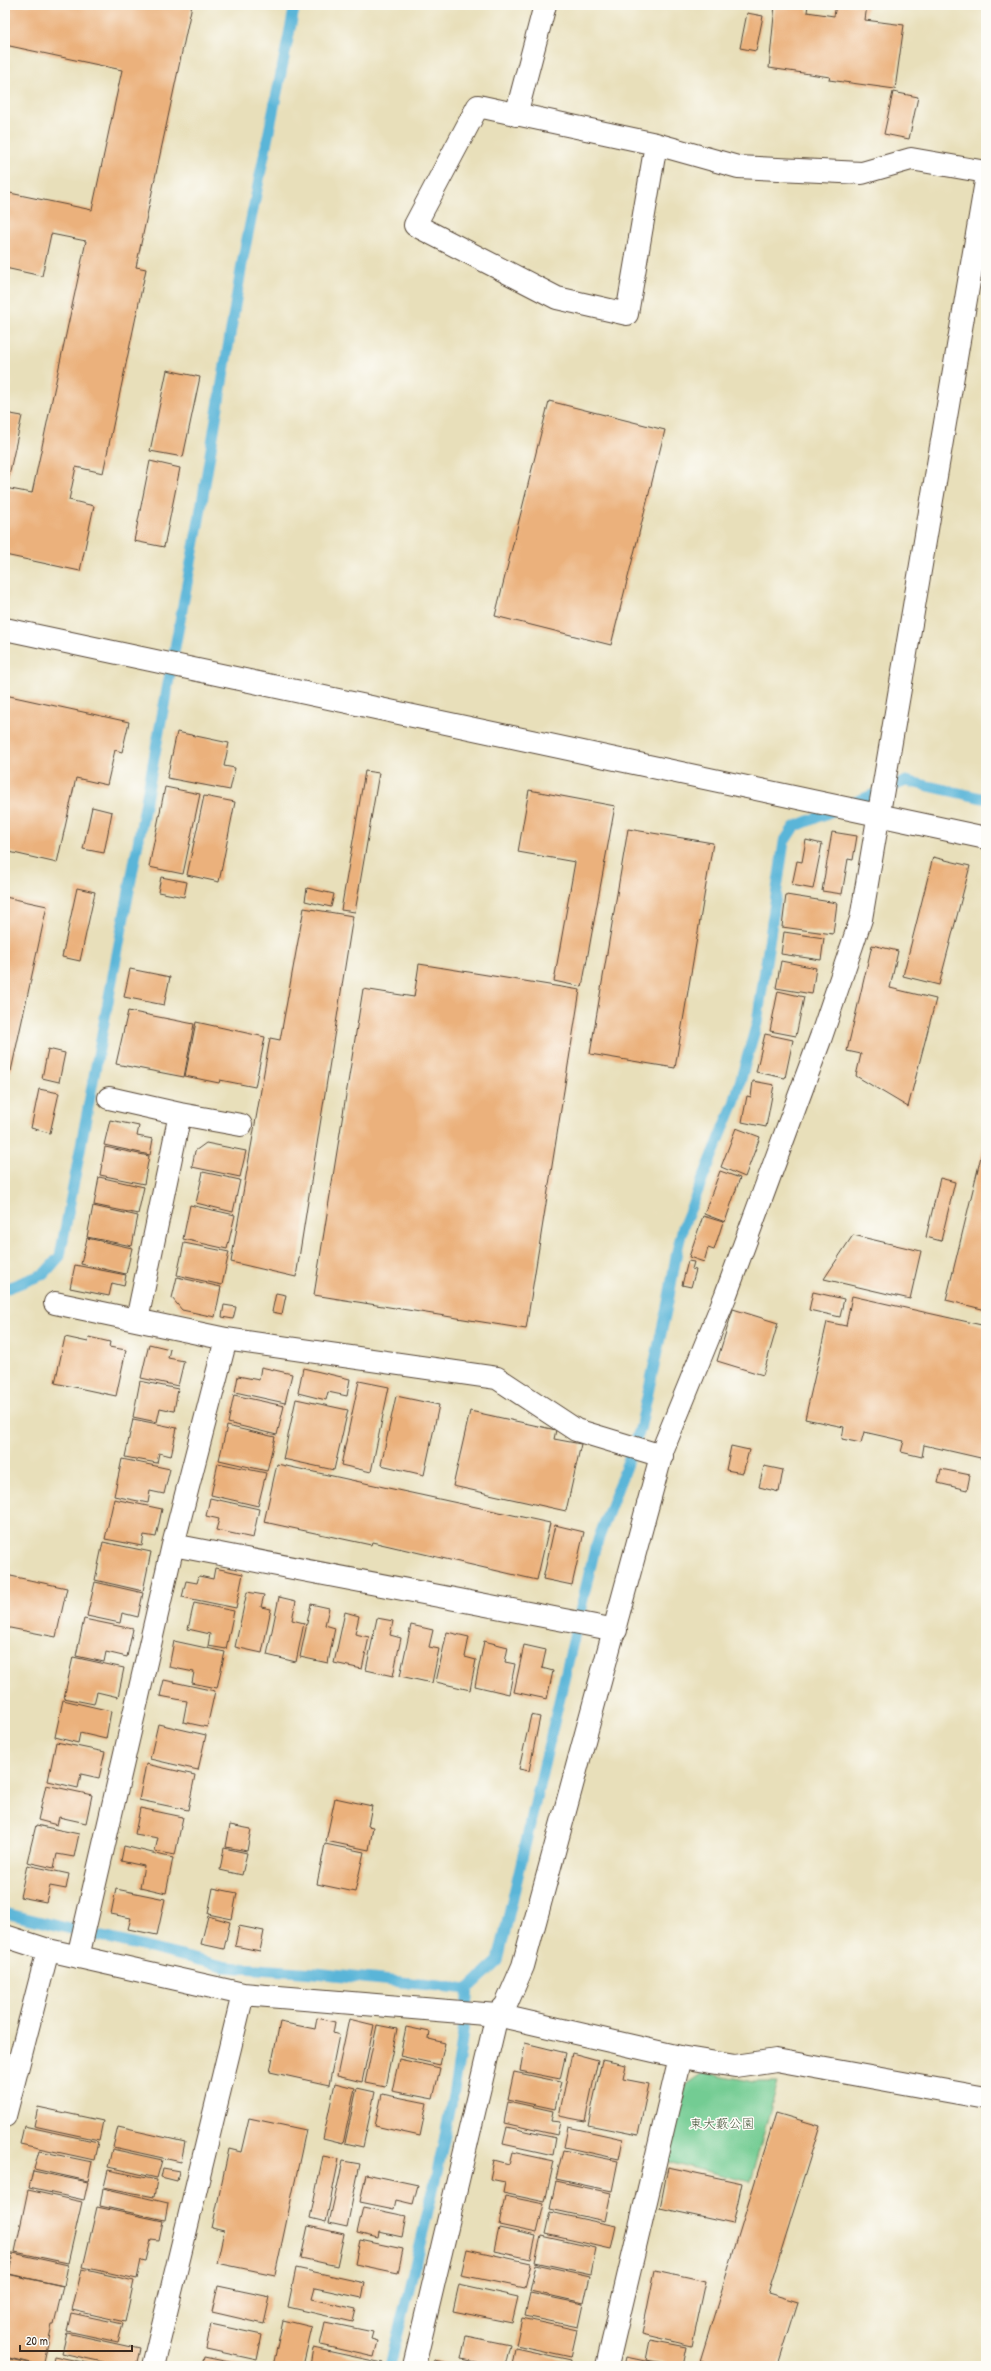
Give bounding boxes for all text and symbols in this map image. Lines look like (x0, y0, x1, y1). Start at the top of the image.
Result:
park label: 東大藪公園 (689, 2114, 755, 2132)
scale bar (20, 2327, 132, 2353)
text: 20 m (26, 2332, 48, 2349)

